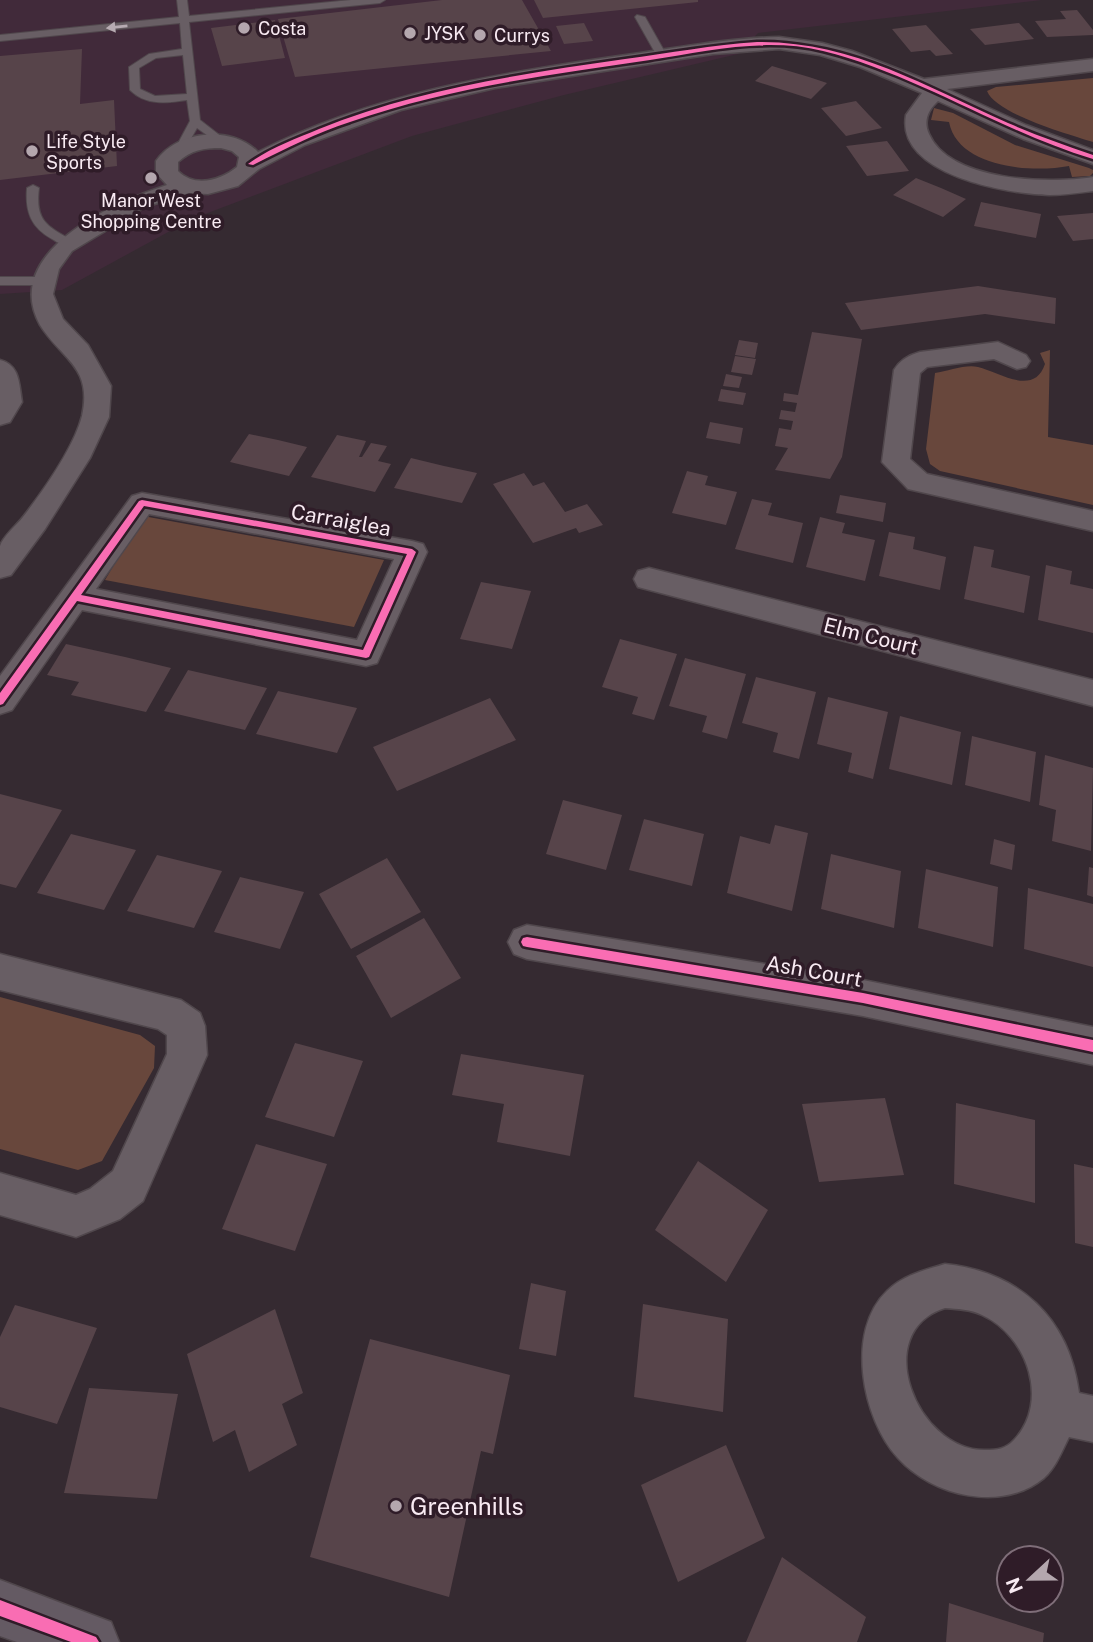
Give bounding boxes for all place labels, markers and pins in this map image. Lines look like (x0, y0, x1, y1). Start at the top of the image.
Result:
place label: Costa (258, 18, 306, 39)
marker: Costa (236, 20, 252, 36)
place label: JYSK (424, 23, 465, 44)
marker: JYSK (402, 25, 418, 41)
place label: Currys (494, 25, 550, 46)
marker: Currys (472, 27, 488, 43)
place label: Life Style Sports (46, 131, 126, 173)
marker: Life Style Sports (24, 143, 40, 159)
marker: Manor West Shopping Centre (143, 170, 159, 186)
place label: Manor West Shopping Centre (80, 190, 222, 232)
place label: Greenhills (410, 1492, 524, 1520)
marker: Greenhills (388, 1498, 404, 1514)

